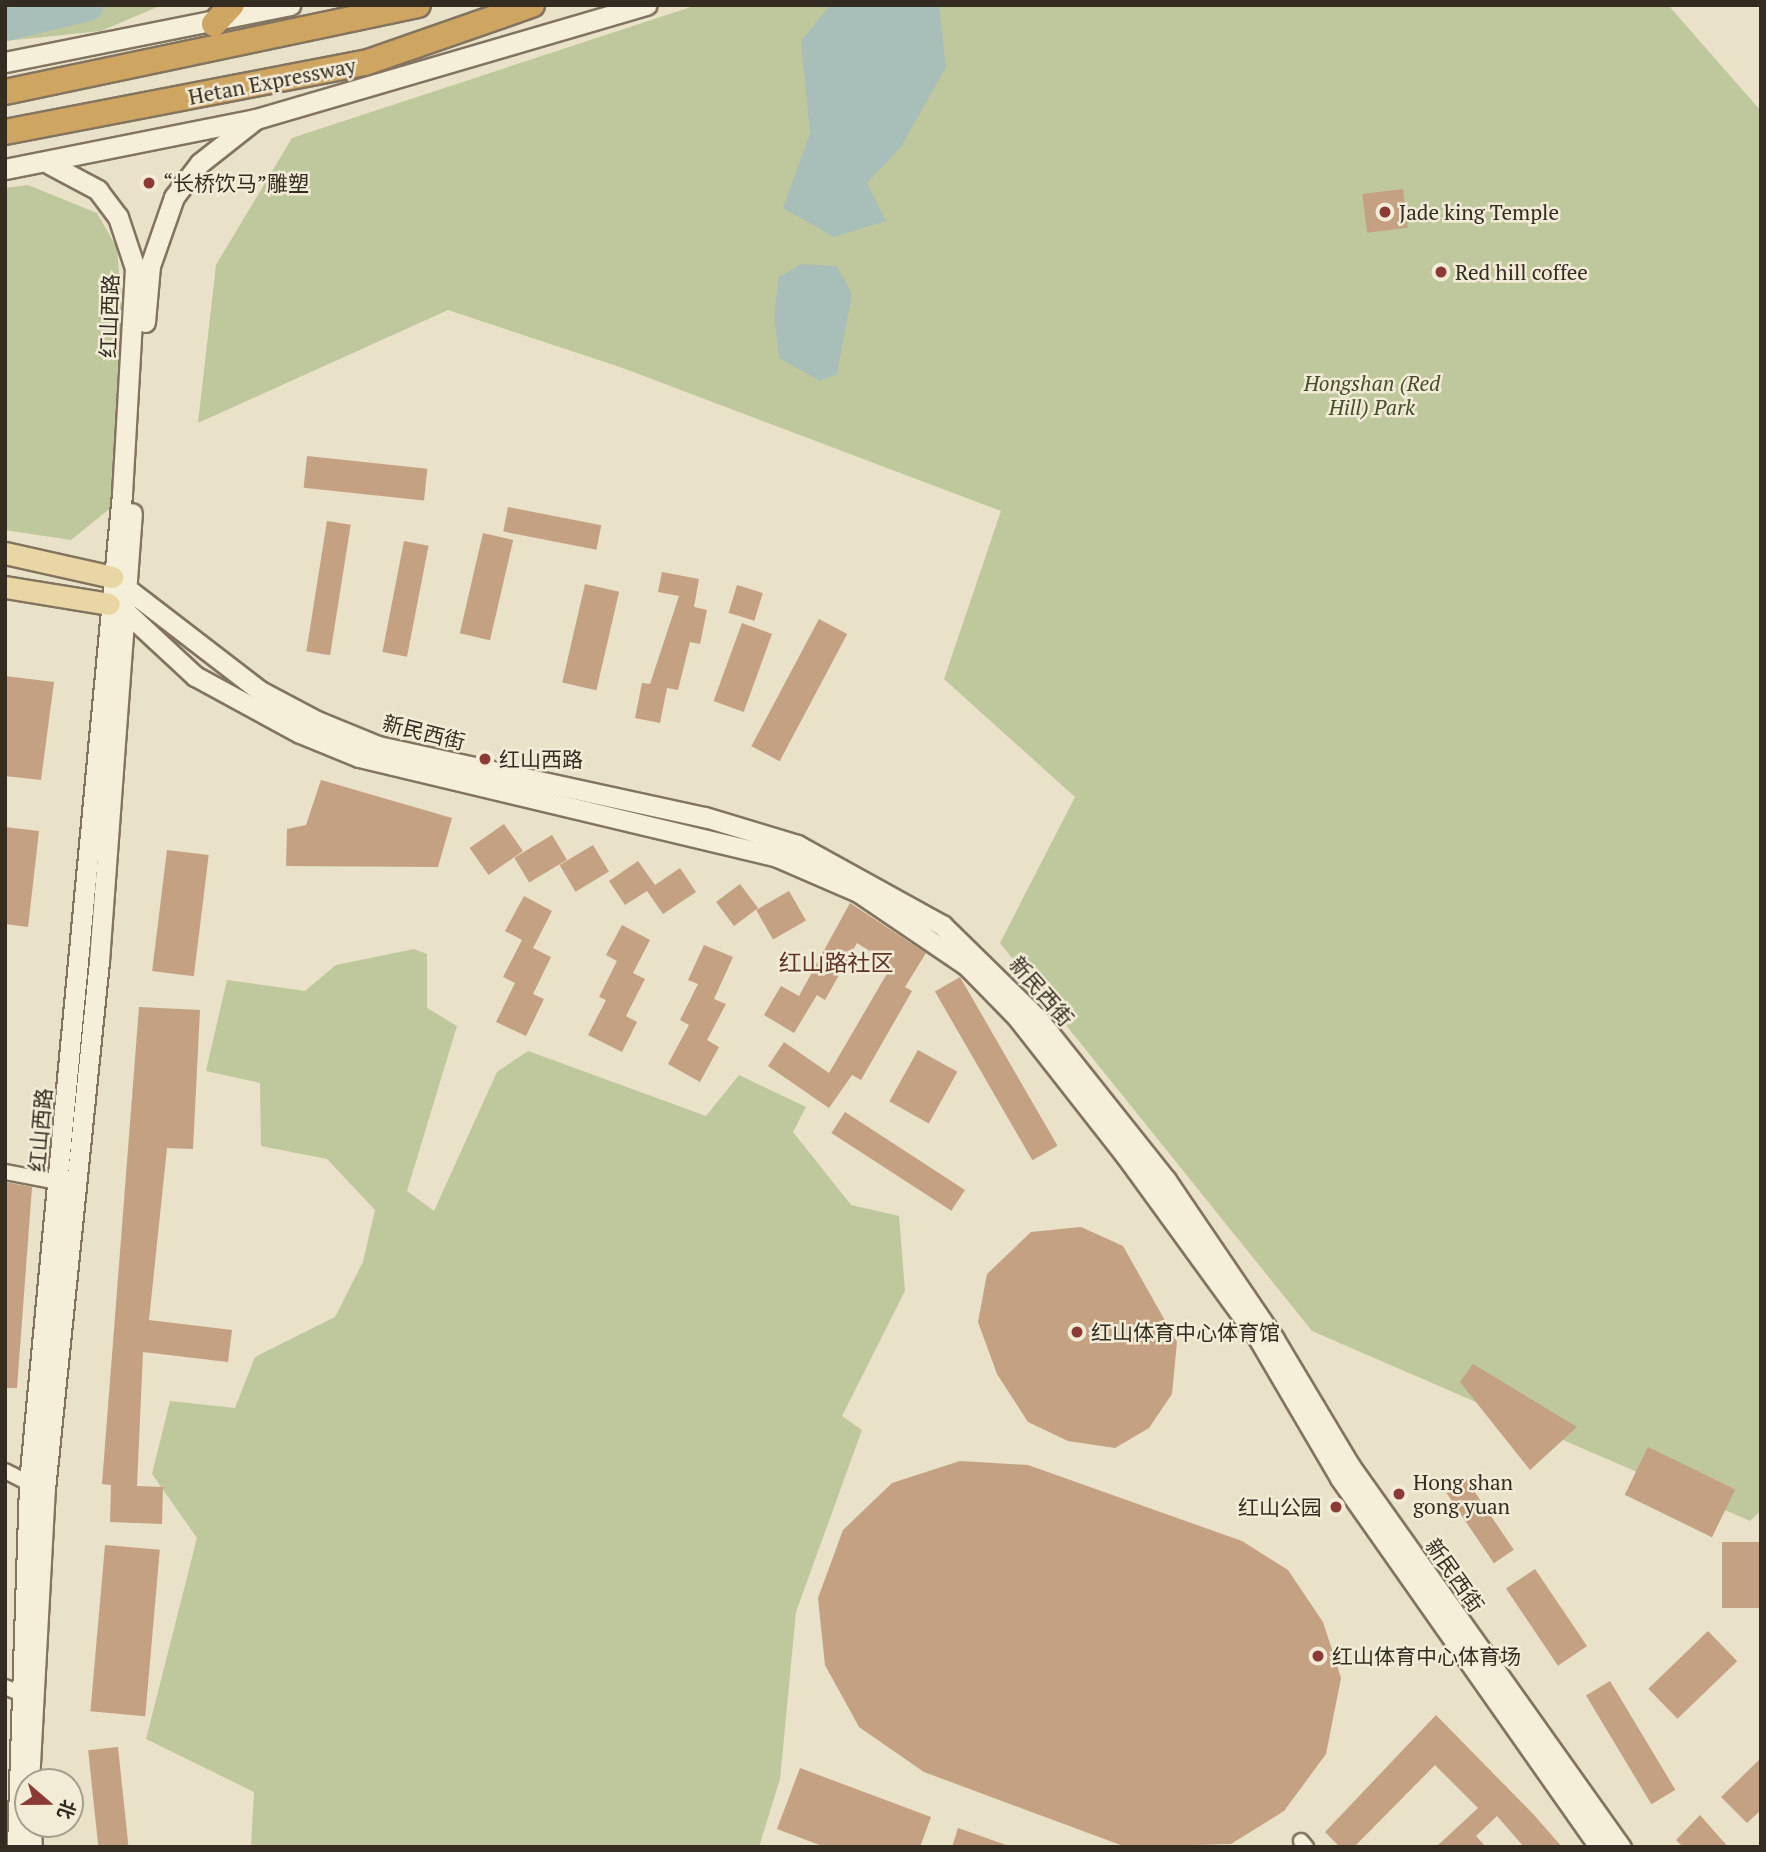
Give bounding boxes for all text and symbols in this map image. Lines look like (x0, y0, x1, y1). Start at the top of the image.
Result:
street label: Hetan Expressway (186, 52, 358, 110)
place label: “长桥饮马”雕塑 (163, 170, 309, 196)
marker: “长桥饮马”雕塑 (141, 175, 157, 191)
place label: Jade king Temple (1399, 199, 1559, 225)
marker: Jade king Temple (1377, 204, 1393, 220)
place label: Red hill coffee (1455, 259, 1588, 285)
marker: Red hill coffee (1433, 264, 1449, 280)
street label: 红山西路 (95, 274, 123, 358)
park label: Hongshan (Red Hill) Park (1304, 370, 1440, 420)
street label: 新民西街 (380, 710, 468, 754)
place label: 红山西路 (499, 746, 583, 772)
marker: 红山西路 (477, 751, 493, 767)
district label: 红山路社区 (779, 949, 893, 977)
street label: 新民西街 (1005, 951, 1079, 1031)
street label: 红山西路 (24, 1087, 56, 1173)
place label: 红山体育中心体育馆 (1091, 1319, 1280, 1345)
marker: 红山体育中心体育馆 (1069, 1324, 1085, 1340)
place label: Hong shan gong yuan (1413, 1469, 1513, 1519)
marker: Hong shan gong yuan (1391, 1486, 1407, 1502)
place label: 红山公园 (1238, 1494, 1322, 1520)
marker: 红山公园 (1328, 1499, 1344, 1515)
street label: 新民西街 (1421, 1533, 1489, 1617)
place label: 红山体育中心体育场 (1332, 1643, 1521, 1669)
marker: 红山体育中心体育场 (1310, 1648, 1326, 1664)
north arrow (14, 1768, 84, 1838)
text: 北 (52, 1796, 82, 1823)

